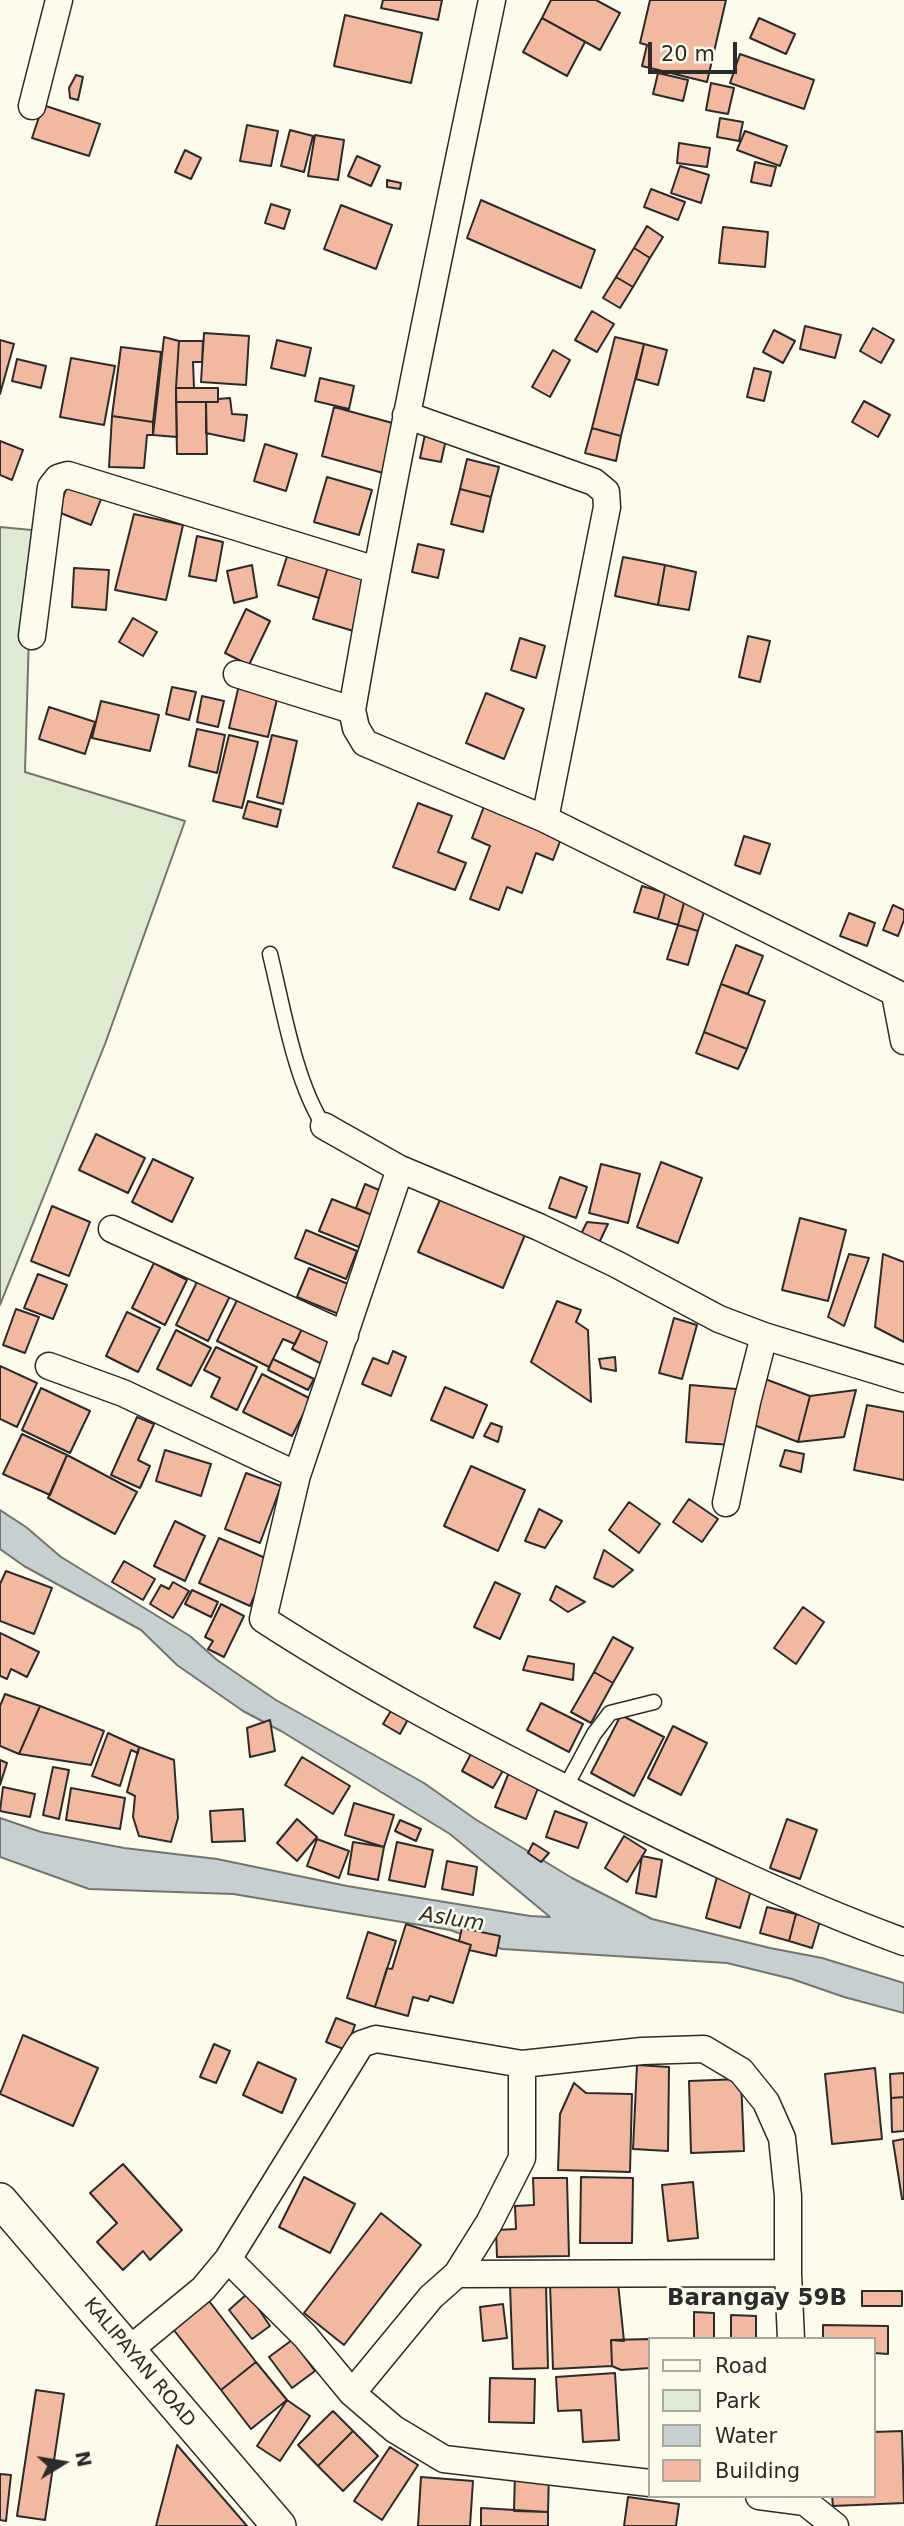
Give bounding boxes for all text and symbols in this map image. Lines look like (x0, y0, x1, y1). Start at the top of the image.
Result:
scale bar (652, 28, 741, 72)
text: 20 m (661, 42, 715, 66)
water label: Aslum (418, 1902, 486, 1938)
district label: Barangay 59B (667, 2285, 847, 2313)
street label: KALIPAYAN ROAD (78, 2294, 200, 2432)
legend (648, 2337, 876, 2498)
text: Road (715, 2354, 768, 2378)
text: Park (715, 2389, 760, 2413)
text: Water (715, 2424, 777, 2448)
north arrow (28, 2428, 98, 2498)
text: N (71, 2449, 96, 2469)
text: Building (715, 2459, 800, 2483)

